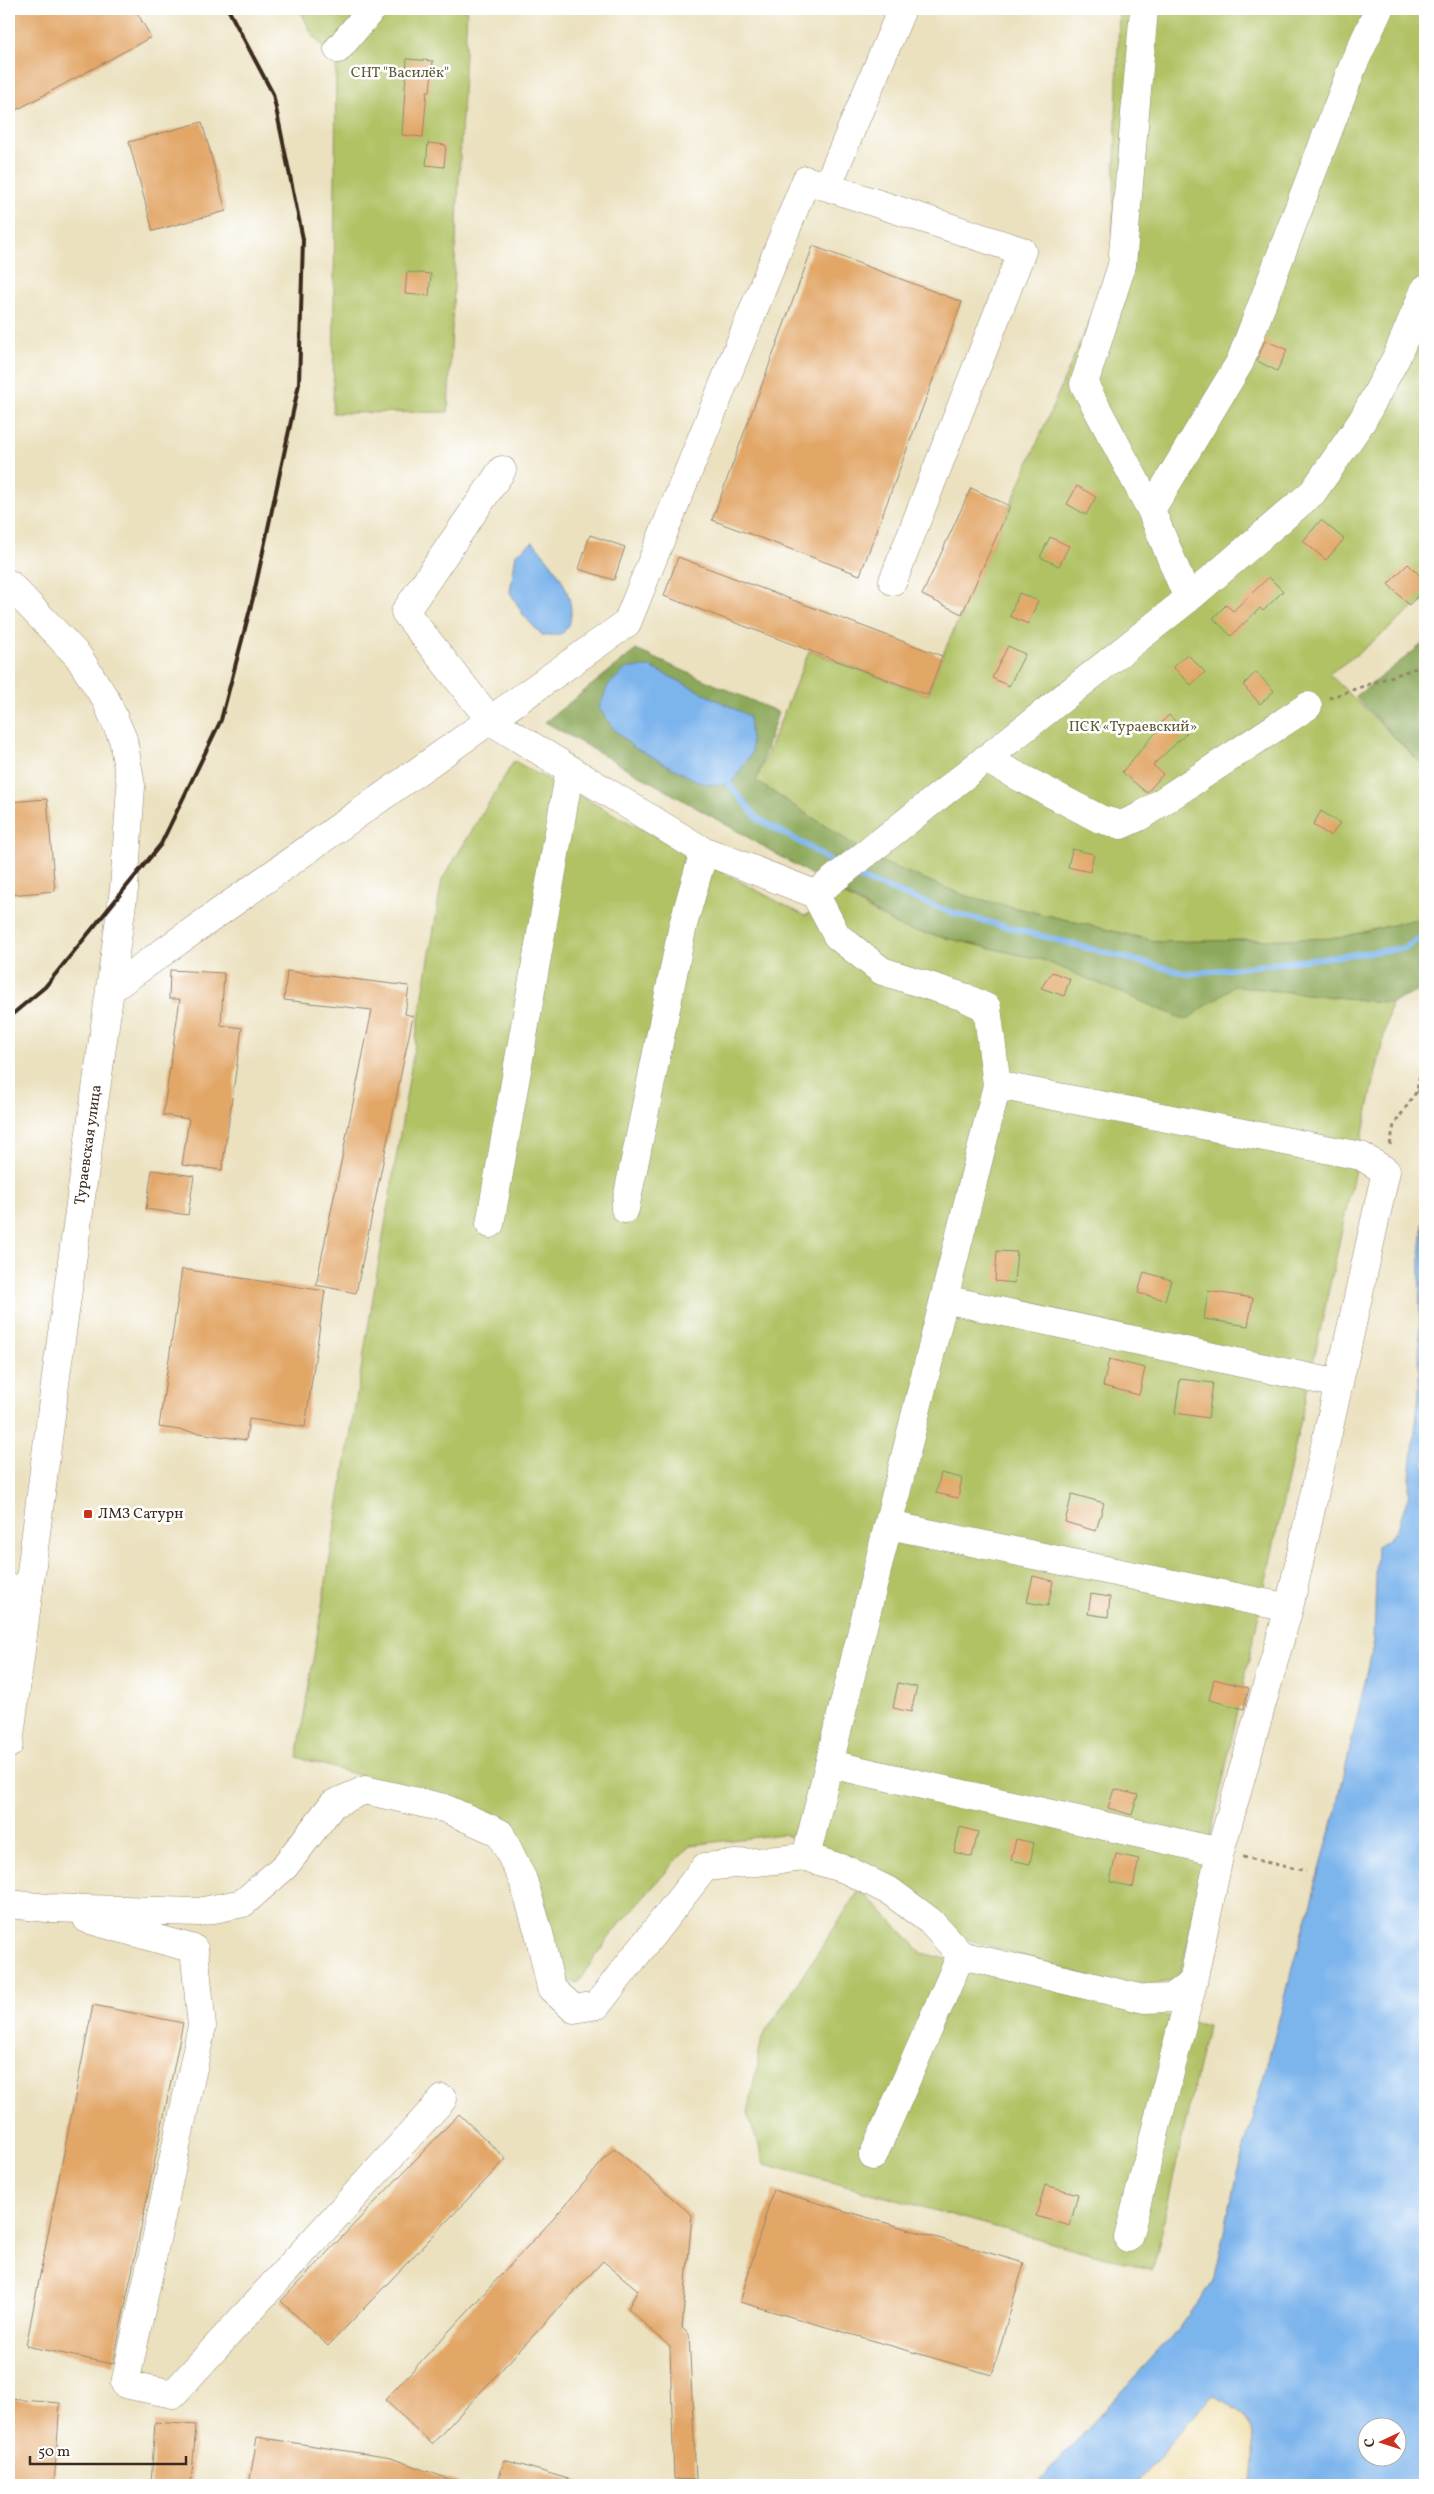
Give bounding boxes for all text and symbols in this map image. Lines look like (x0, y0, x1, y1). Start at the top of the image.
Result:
park label: СНТ "Василёк" (351, 63, 449, 84)
park label: ПСК «Тураевский» (1069, 717, 1197, 738)
street label: Тураевская улица (70, 1084, 108, 1206)
place label: ЛМЗ Сатурн (98, 1504, 183, 1525)
marker: ЛМЗ Сатурн (82, 1508, 94, 1520)
north arrow (1356, 2416, 1406, 2466)
scale bar (30, 2434, 186, 2466)
text: С (1361, 2438, 1380, 2448)
text: 50 m (38, 2442, 70, 2463)

